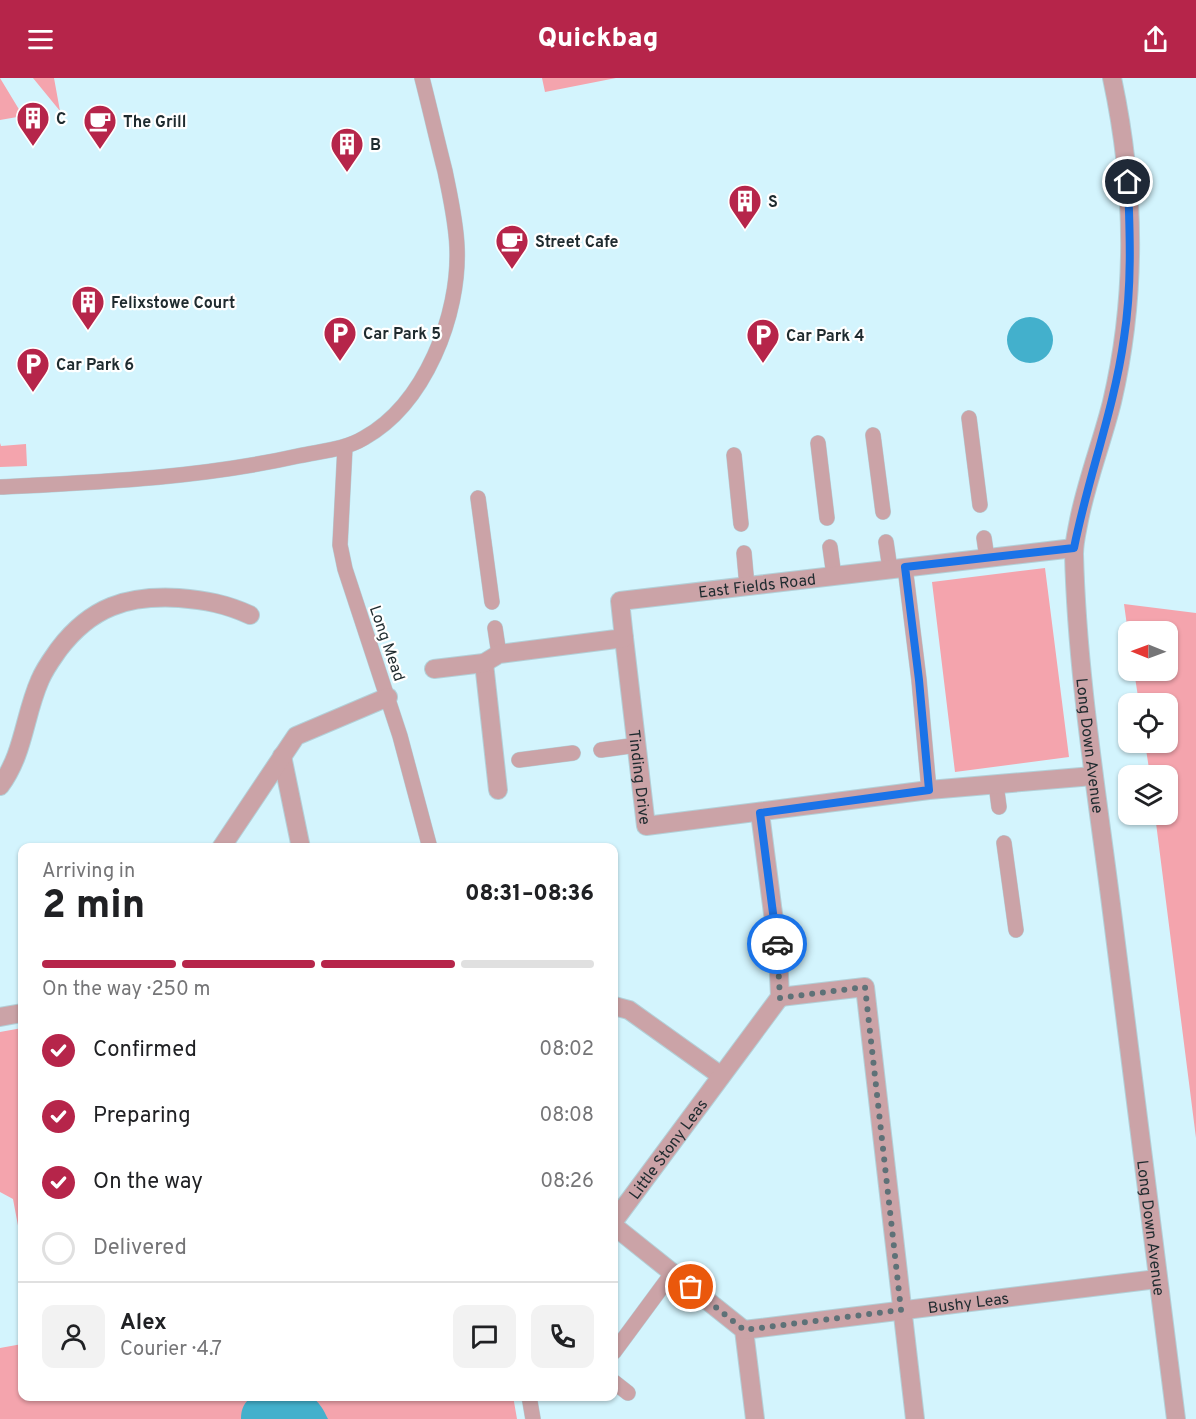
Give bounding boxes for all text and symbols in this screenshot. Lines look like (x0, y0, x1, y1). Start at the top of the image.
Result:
text: Quickbag (538, 22, 658, 56)
icon: menu (24, 23, 57, 56)
icon: share (1139, 23, 1172, 56)
building icon: C (15, 100, 51, 147)
cafe icon: The Grill (82, 103, 118, 150)
place label: C (56, 110, 66, 130)
place label: The Grill (123, 113, 186, 133)
building icon: B (329, 126, 365, 173)
place label: B (370, 136, 381, 156)
pin (1102, 156, 1153, 207)
icon: home (1111, 165, 1144, 198)
building icon: S (727, 183, 763, 230)
place label: S (768, 193, 778, 213)
cafe icon: Street Cafe (494, 223, 530, 270)
place label: Street Cafe (535, 233, 618, 253)
building icon: Felixstowe Court (70, 284, 106, 331)
place label: Felixstowe Court (111, 294, 235, 314)
parking icon: Car Park 5 (322, 315, 358, 362)
parking icon: Car Park 4 (745, 317, 781, 364)
place label: Car Park 5 (363, 325, 441, 345)
place label: Car Park 4 (786, 327, 865, 347)
parking icon: Car Park 6 (15, 346, 51, 393)
place label: Car Park 6 (56, 356, 134, 376)
street label: East Fields Road (697, 570, 817, 604)
street label: Long Mead (364, 603, 408, 684)
north arrow (1118, 621, 1178, 681)
map controls (1118, 621, 1178, 825)
street label: Long Down Avenue (1070, 677, 1107, 815)
button: locate (1118, 693, 1178, 753)
street label: Tinding Drive (623, 729, 654, 826)
button: layers (1118, 765, 1178, 825)
text: Arriving in (42, 859, 135, 885)
text: 08:31–08:36 (465, 881, 594, 908)
text: 2 min (42, 883, 145, 932)
courier (747, 914, 807, 974)
icon: car (761, 928, 794, 961)
text: On the way · 250 m (42, 977, 210, 1003)
icon: check (42, 1034, 75, 1067)
text: Confirmed (93, 1037, 197, 1064)
text: 08:02 (539, 1037, 594, 1063)
street label: Little Stony Leas (625, 1096, 713, 1204)
icon: check (42, 1100, 75, 1133)
text: Preparing (93, 1103, 191, 1130)
text: 08:08 (539, 1103, 594, 1129)
street label: Long Down Avenue (1131, 1159, 1168, 1297)
icon: check (42, 1166, 75, 1199)
text: On the way (93, 1169, 203, 1196)
text: 08:26 (540, 1169, 594, 1195)
text: Delivered (93, 1235, 187, 1262)
pin (665, 1261, 716, 1312)
icon: bag (674, 1270, 707, 1303)
street label: Bushy Leas (927, 1289, 1010, 1319)
button: person (42, 1305, 105, 1368)
button: chat (453, 1305, 516, 1368)
button: phone (531, 1305, 594, 1368)
text: Alex (120, 1310, 167, 1337)
text: Courier · 4.7 (120, 1337, 222, 1363)

